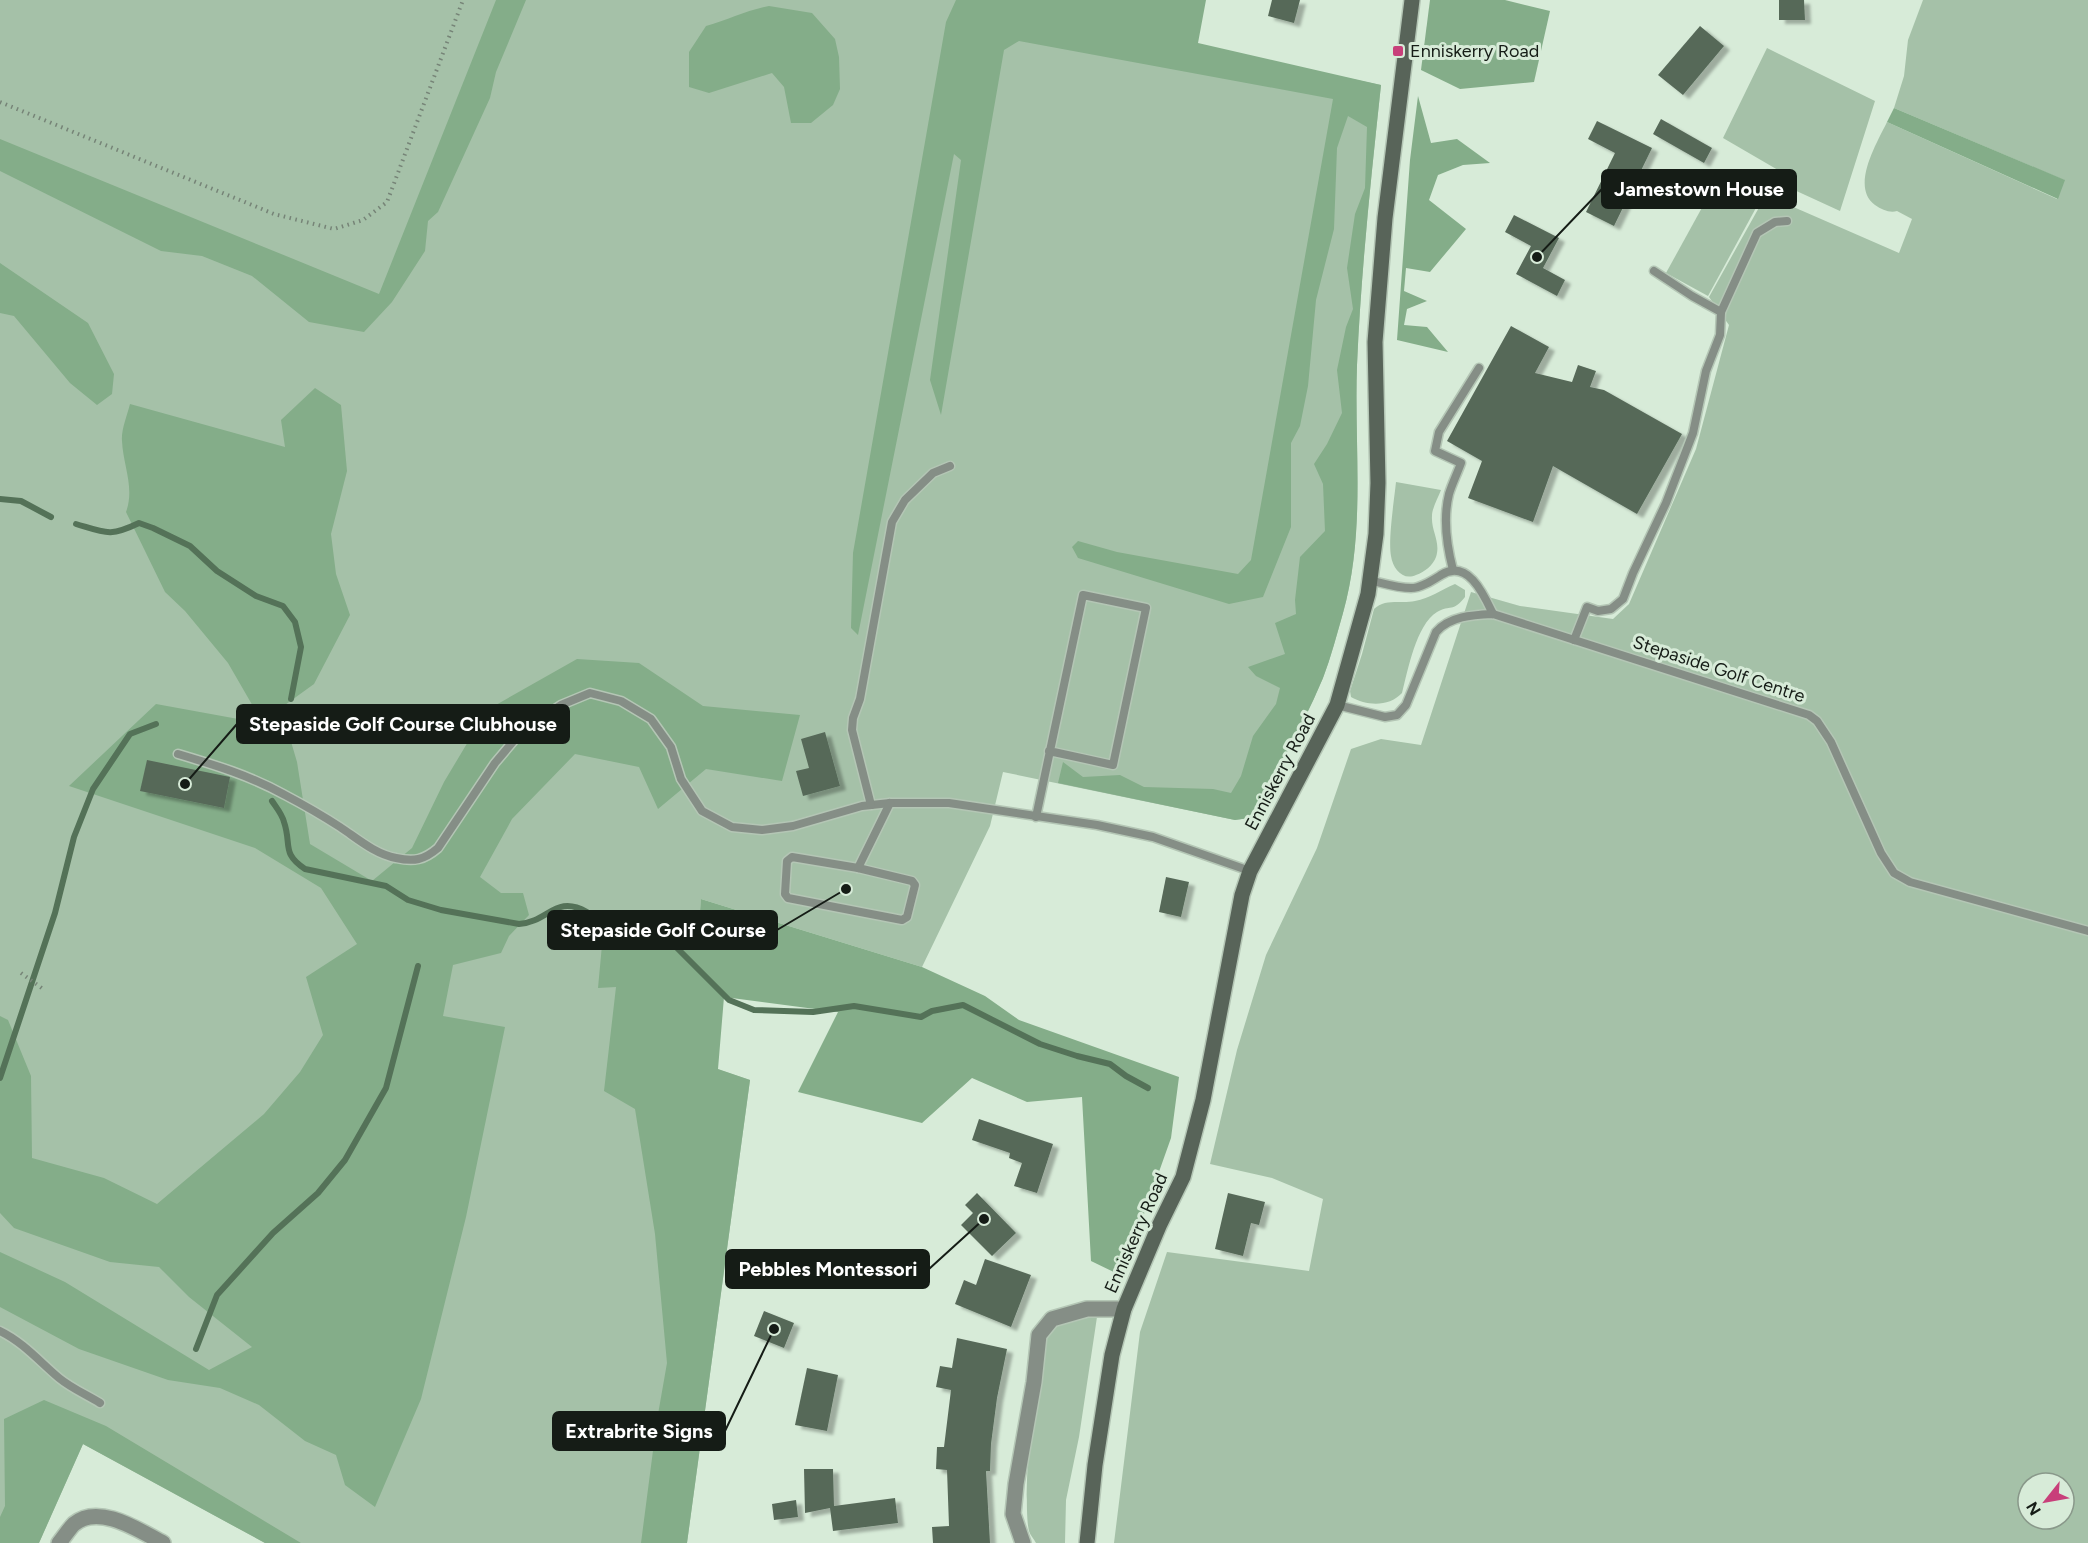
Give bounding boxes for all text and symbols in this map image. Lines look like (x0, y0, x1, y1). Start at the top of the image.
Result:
place label: Enniskerry Road (1410, 40, 1539, 62)
marker: Enniskerry Road (1391, 44, 1405, 58)
callout: Jamestown House (1602, 170, 1796, 208)
text: Jamestown House (1614, 177, 1784, 201)
street label: Stepaside Golf Centre (1630, 631, 1808, 707)
callout: Stepaside Golf Course Clubhouse (237, 705, 569, 743)
street label: Enniskerry Road (1240, 710, 1320, 834)
text: Stepaside Golf Course Clubhouse (249, 712, 557, 736)
callout: Stepaside Golf Course (548, 911, 777, 949)
text: Stepaside Golf Course (560, 918, 766, 942)
street label: Enniskerry Road (1100, 1170, 1172, 1296)
callout: Pebbles Montessori (726, 1250, 929, 1288)
text: Pebbles Montessori (739, 1257, 917, 1281)
callout: Extrabrite Signs (553, 1412, 725, 1450)
text: Extrabrite Signs (565, 1419, 713, 1443)
north arrow (2016, 1471, 2076, 1531)
text: N (2022, 1498, 2045, 1519)

